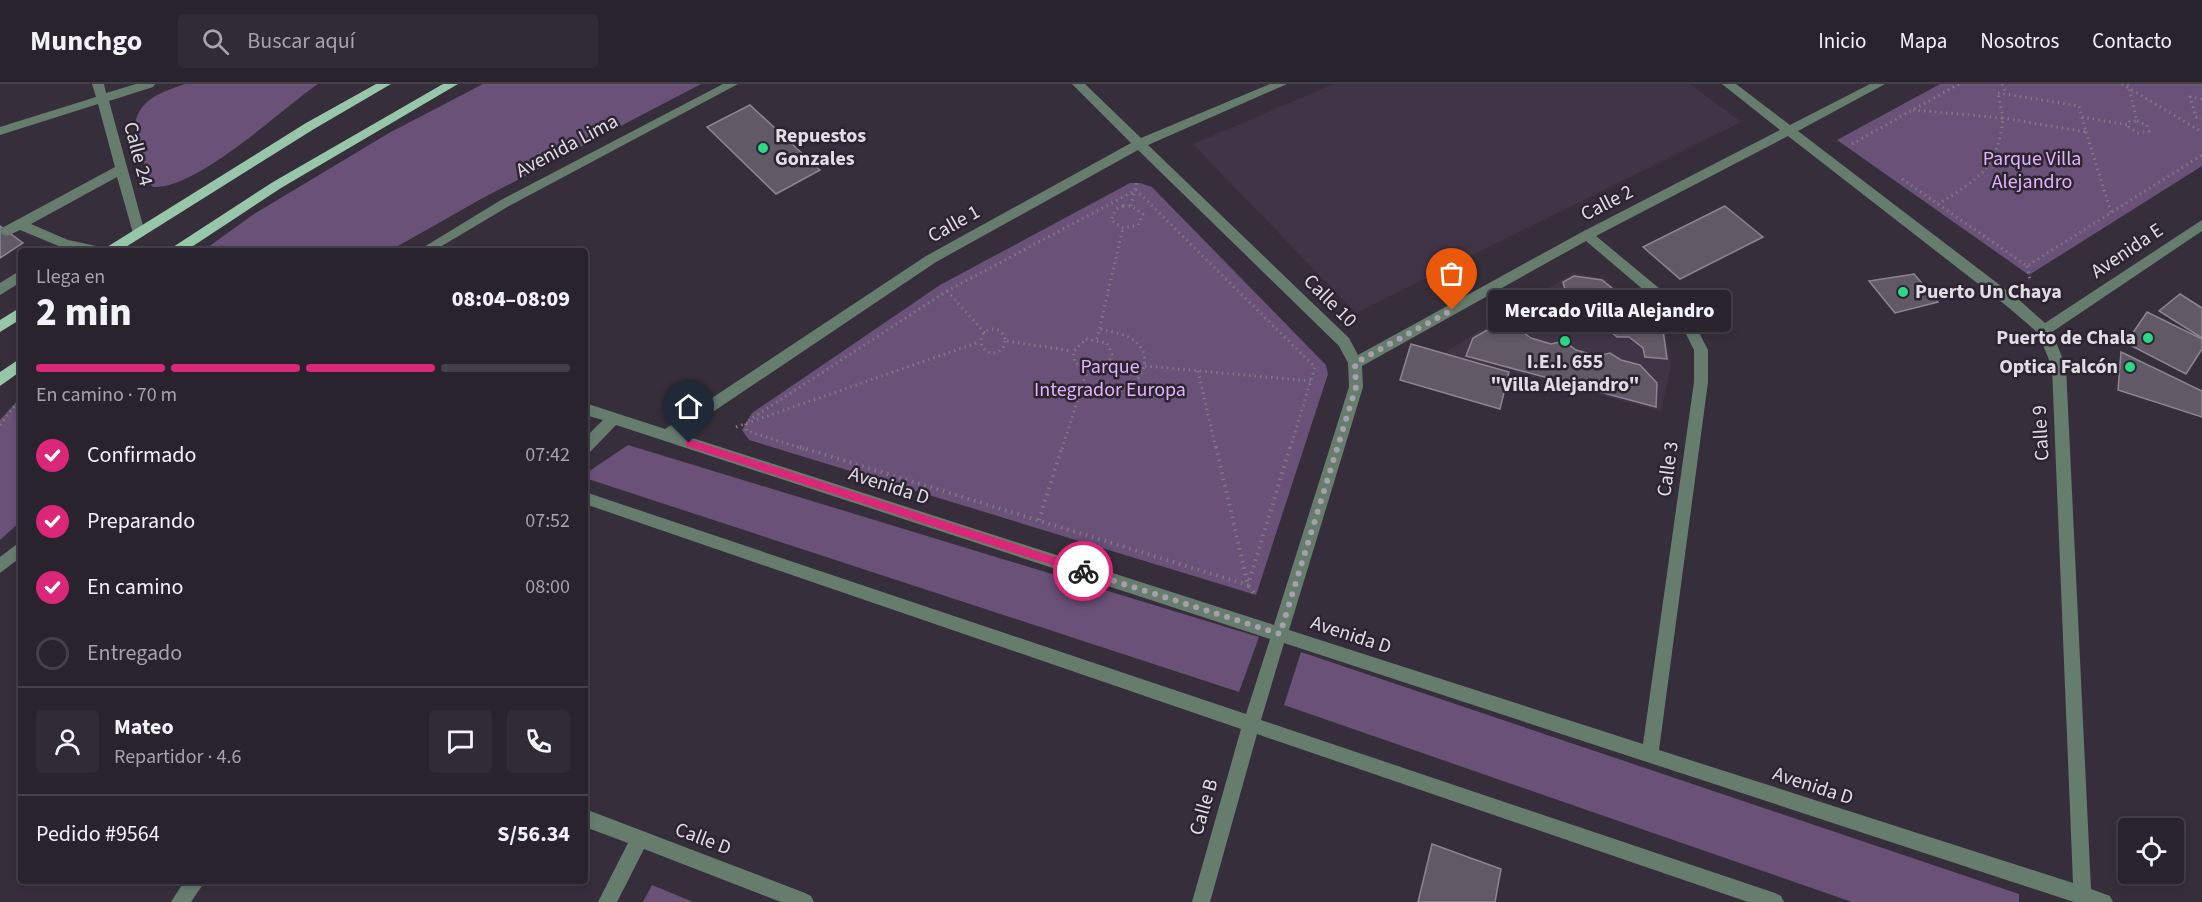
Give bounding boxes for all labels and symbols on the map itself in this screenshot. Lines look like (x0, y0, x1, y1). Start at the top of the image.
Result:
street label: Avenida Lima (511, 107, 623, 185)
street label: Calle 24 (116, 119, 160, 189)
place label: Repuestos Gonzales (775, 122, 866, 173)
marker: Repuestos Gonzales (756, 141, 770, 155)
park label: Parque Villa Alejandro (1983, 145, 2081, 196)
street label: Calle 2 (1576, 178, 1638, 228)
street label: Calle 1 (923, 198, 985, 250)
street label: Avenida E (2085, 217, 2169, 285)
pin (1426, 248, 1477, 310)
street label: Calle 10 (1297, 268, 1363, 334)
place label: Puerto Un Chaya (1915, 278, 2062, 306)
marker: Puerto Un Chaya (1896, 285, 1910, 299)
callout: Mercado Villa Alejandro (1488, 289, 1731, 331)
place label: Puerto de Chala (1996, 324, 2136, 352)
marker: Puerto de Chala (2141, 331, 2155, 345)
marker: I.E.I. 655 "Villa Alejandro" (1558, 334, 1572, 348)
place label: I.E.I. 655 "Villa Alejandro" (1490, 348, 1640, 399)
park label: Parque Integrador Europa (1034, 353, 1186, 404)
place label: Optica Falcón (1999, 353, 2118, 381)
marker: Optica Falcón (2123, 360, 2137, 374)
pin (663, 381, 714, 443)
street label: Calle 9 (2026, 405, 2056, 461)
street label: Calle 3 (1650, 440, 1686, 498)
street label: Avenida D (845, 460, 933, 512)
courier (1053, 541, 1113, 601)
street label: Avenida D (1307, 609, 1395, 661)
street label: Avenida D (1769, 760, 1857, 812)
street label: Calle B (1183, 776, 1225, 838)
street label: Calle D (671, 816, 735, 862)

